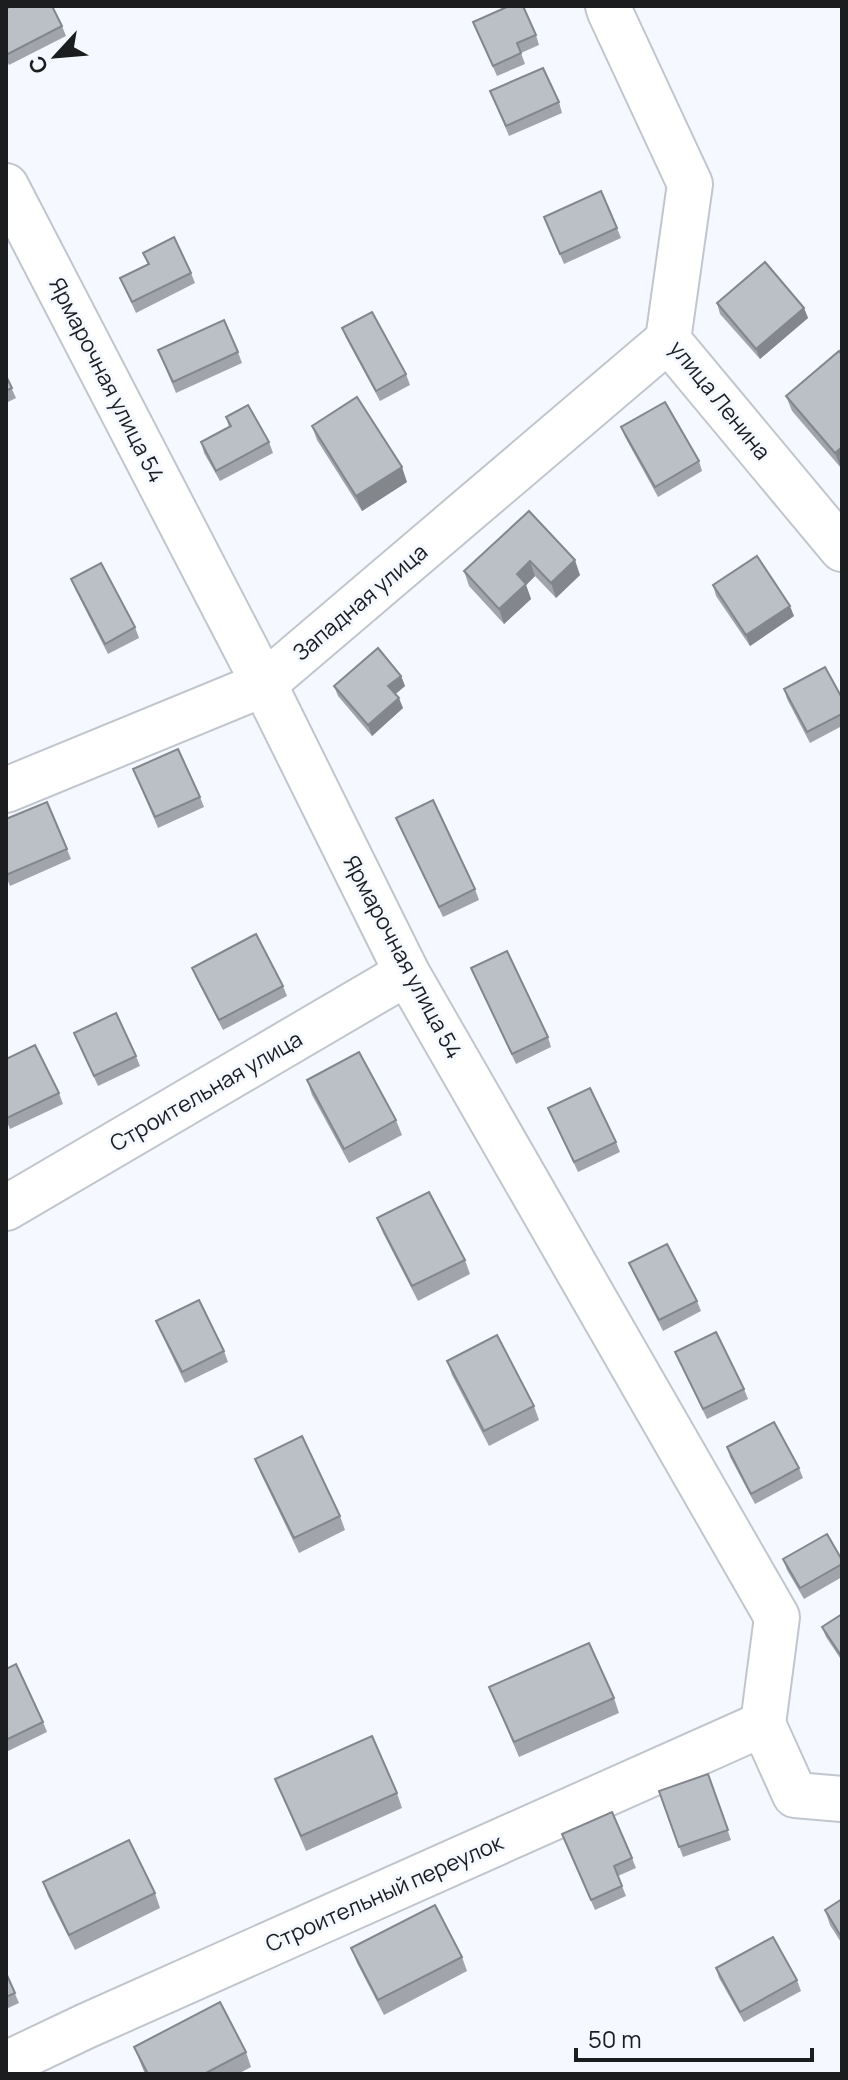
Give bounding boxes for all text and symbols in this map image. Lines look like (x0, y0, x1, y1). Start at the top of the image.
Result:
north arrow (16, 16, 96, 96)
text: С (21, 51, 55, 79)
street label: Ярмарочная улица 54 (42, 272, 172, 488)
street label: улица Ленина (663, 334, 777, 466)
street label: Западная улица (286, 537, 434, 667)
street label: Ярмарочная улица 54 (337, 850, 469, 1064)
street label: Строительная улица (104, 1024, 308, 1158)
street label: Строительный переулок (261, 1827, 508, 1959)
scale bar (576, 2012, 812, 2062)
text: 50 m (588, 2022, 642, 2055)

